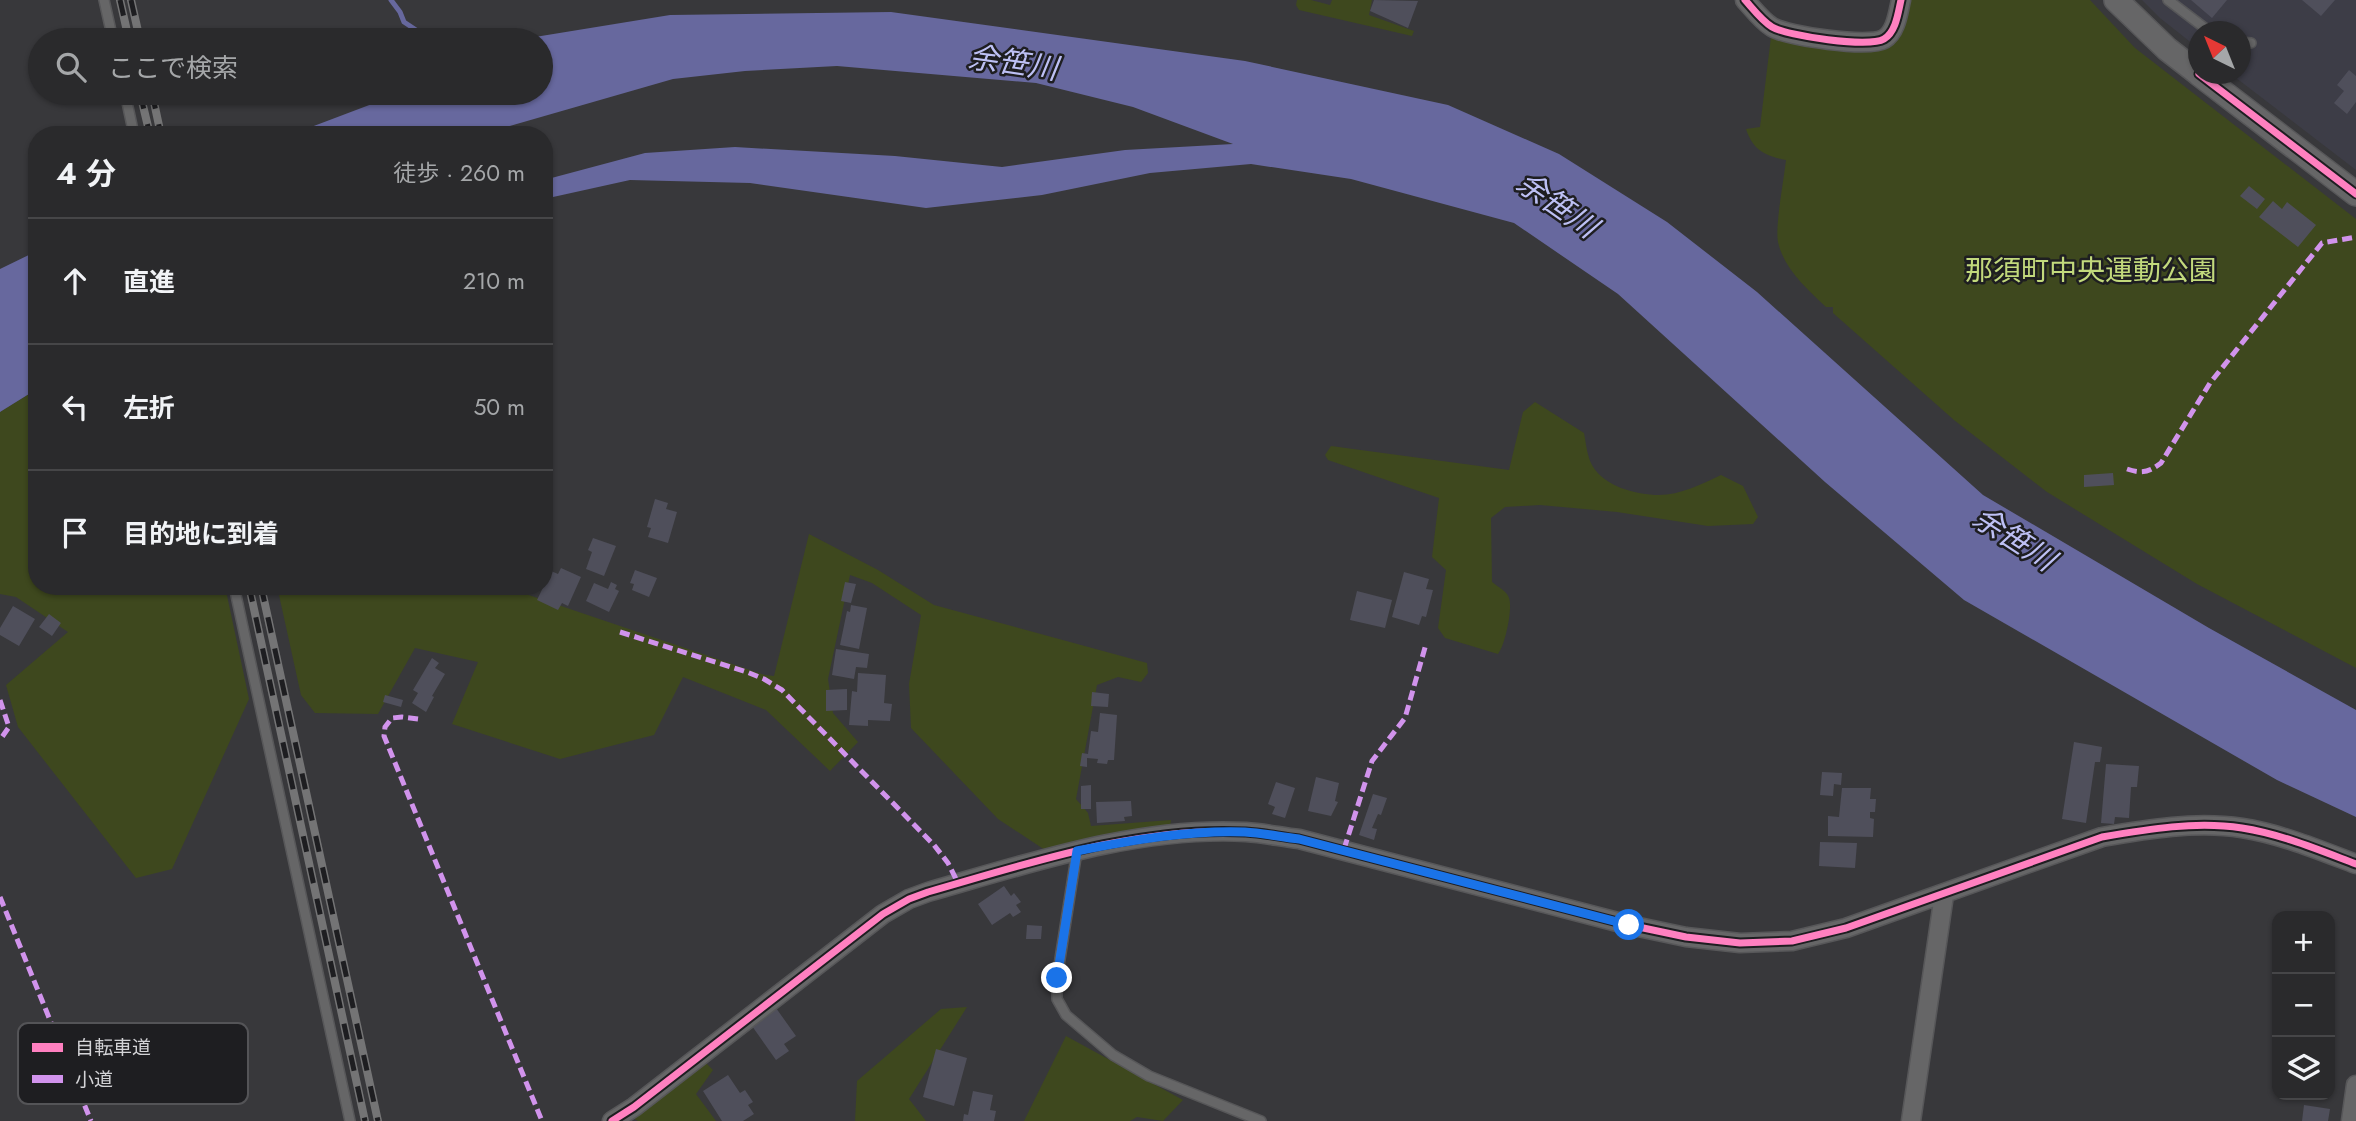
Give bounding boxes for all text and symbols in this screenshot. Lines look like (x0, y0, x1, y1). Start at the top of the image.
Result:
north arrow (2188, 21, 2251, 84)
search box (28, 28, 553, 105)
water label: 余笹川 (966, 35, 1064, 90)
icon: search (52, 48, 90, 86)
text: ここで検索 (108, 49, 238, 87)
text: 4 分 (56, 152, 116, 195)
text: 徒歩 · 260 m (393, 156, 525, 190)
water label: 余笹川 (1508, 161, 1609, 250)
park label: 那須町中央運動公園 (1965, 250, 2217, 291)
icon: ahead (56, 262, 94, 300)
text: 直進 (123, 263, 175, 301)
text: 210 m (463, 264, 525, 298)
icon: left (56, 388, 94, 426)
text: 左折 (123, 389, 175, 427)
text: 50 m (473, 390, 525, 424)
water label: 余笹川 (1965, 496, 2066, 583)
icon: arrive (56, 514, 94, 552)
text: 目的地に到着 (123, 515, 279, 553)
route start (1613, 909, 1644, 940)
map controls (2272, 911, 2335, 1100)
button: + (2272, 911, 2335, 974)
route end (1041, 962, 1072, 993)
button: − (2272, 974, 2335, 1037)
legend (18, 1023, 248, 1104)
text: 自転車道 (75, 1034, 151, 1061)
button: layers (2272, 1037, 2335, 1100)
text: 小道 (75, 1066, 113, 1093)

